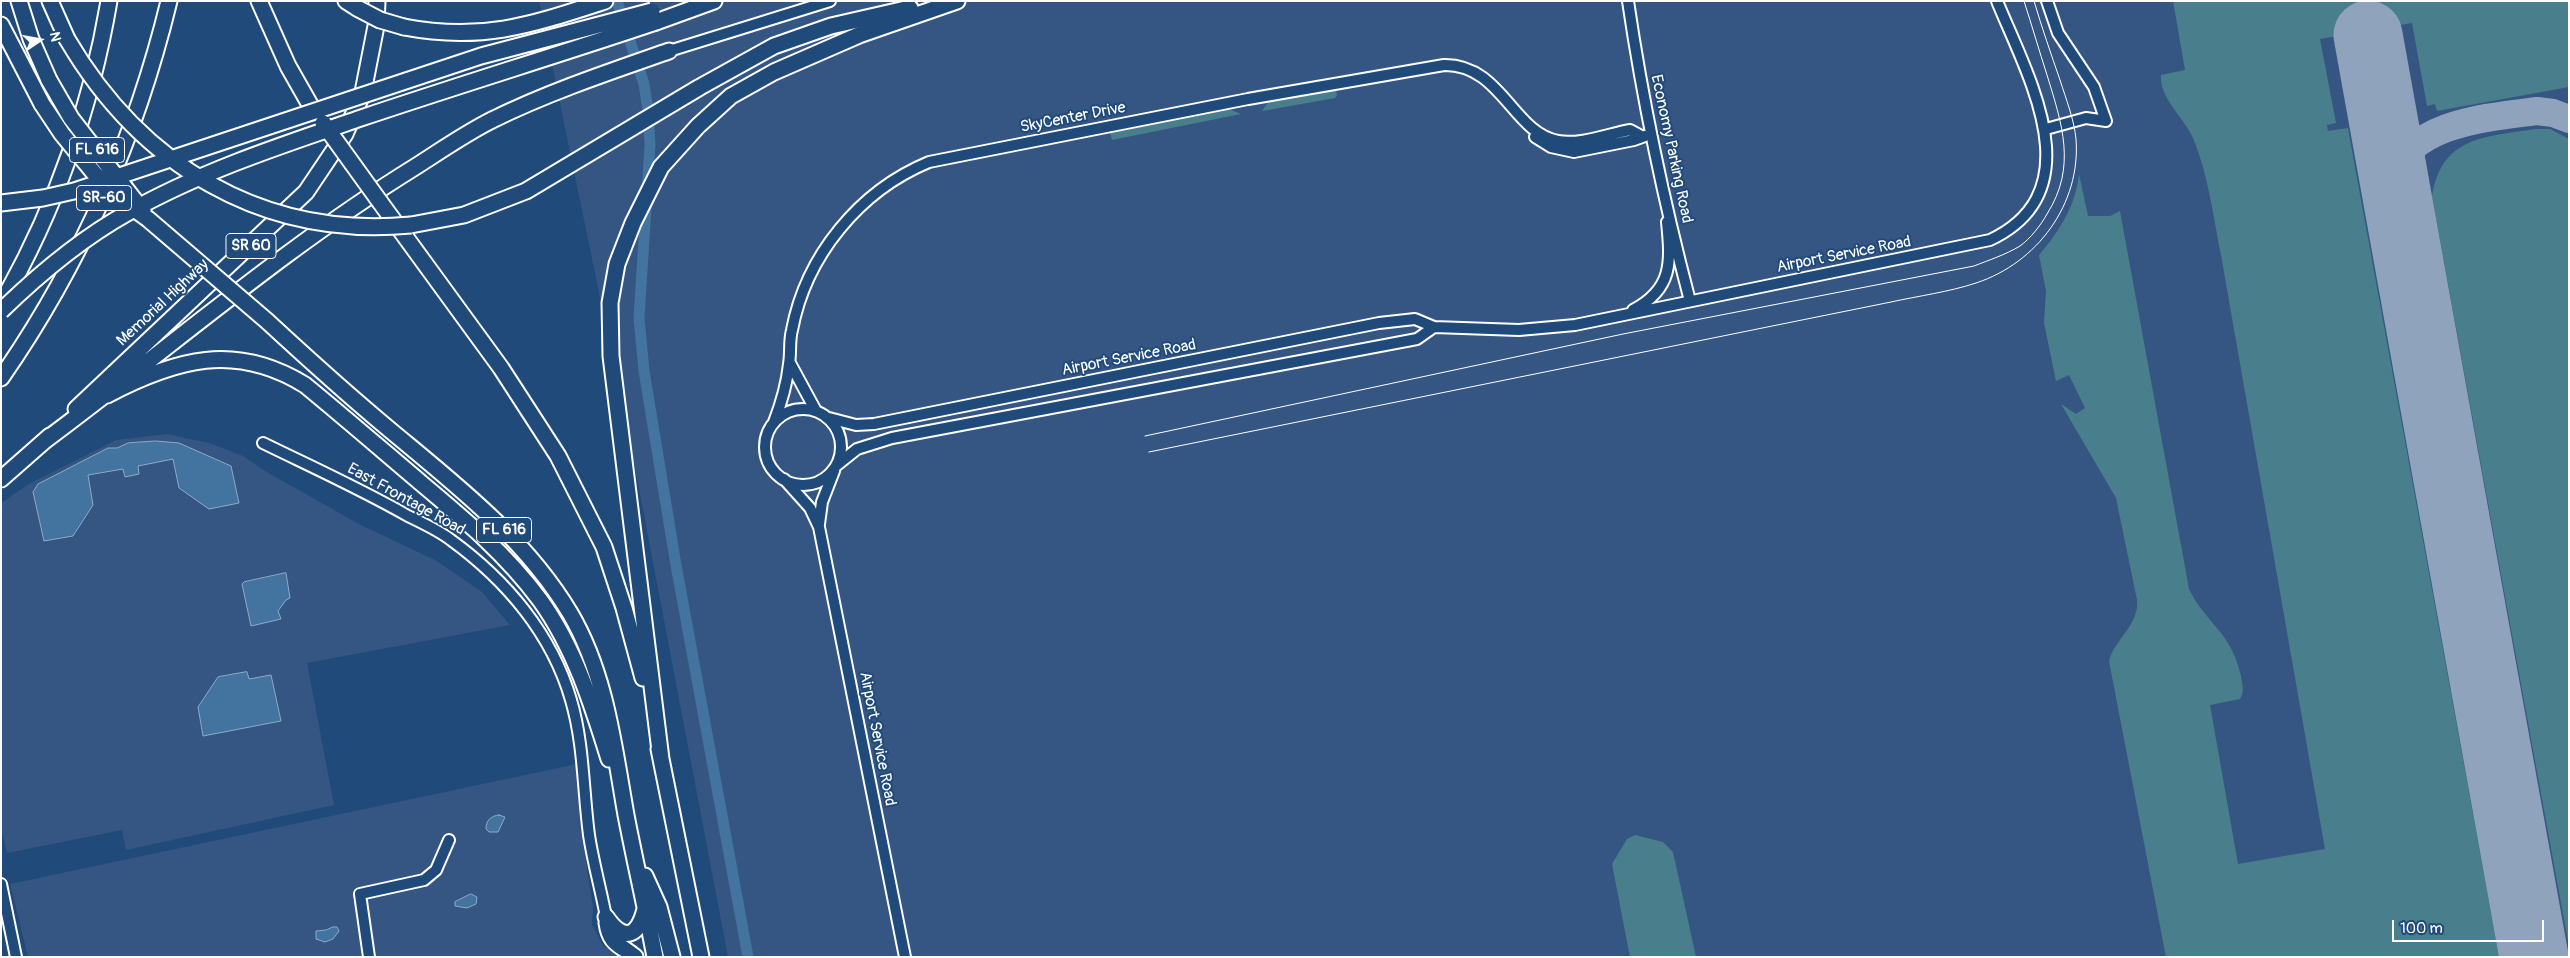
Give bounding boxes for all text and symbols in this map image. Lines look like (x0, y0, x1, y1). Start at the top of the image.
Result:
north arrow (15, 15, 65, 65)
text: N (46, 30, 64, 43)
street label: Economy Parking Road (1646, 73, 1696, 225)
street label: SkyCenter Drive (1019, 98, 1127, 138)
road number: FL 616 (70, 138, 124, 162)
road number: SR-60 (76, 186, 132, 210)
street label: Airport Service Road (1775, 233, 1913, 277)
road number: SR 60 (226, 234, 276, 258)
street label: Memorial Highway (113, 255, 213, 351)
street label: Airport Service Road (1060, 336, 1198, 380)
street label: East Frontage Road (344, 460, 468, 540)
road number: FL 616 (476, 518, 532, 542)
street label: Airport Service Road (855, 670, 899, 808)
scale bar (2395, 910, 2548, 942)
text: 100 m (2400, 919, 2443, 938)

